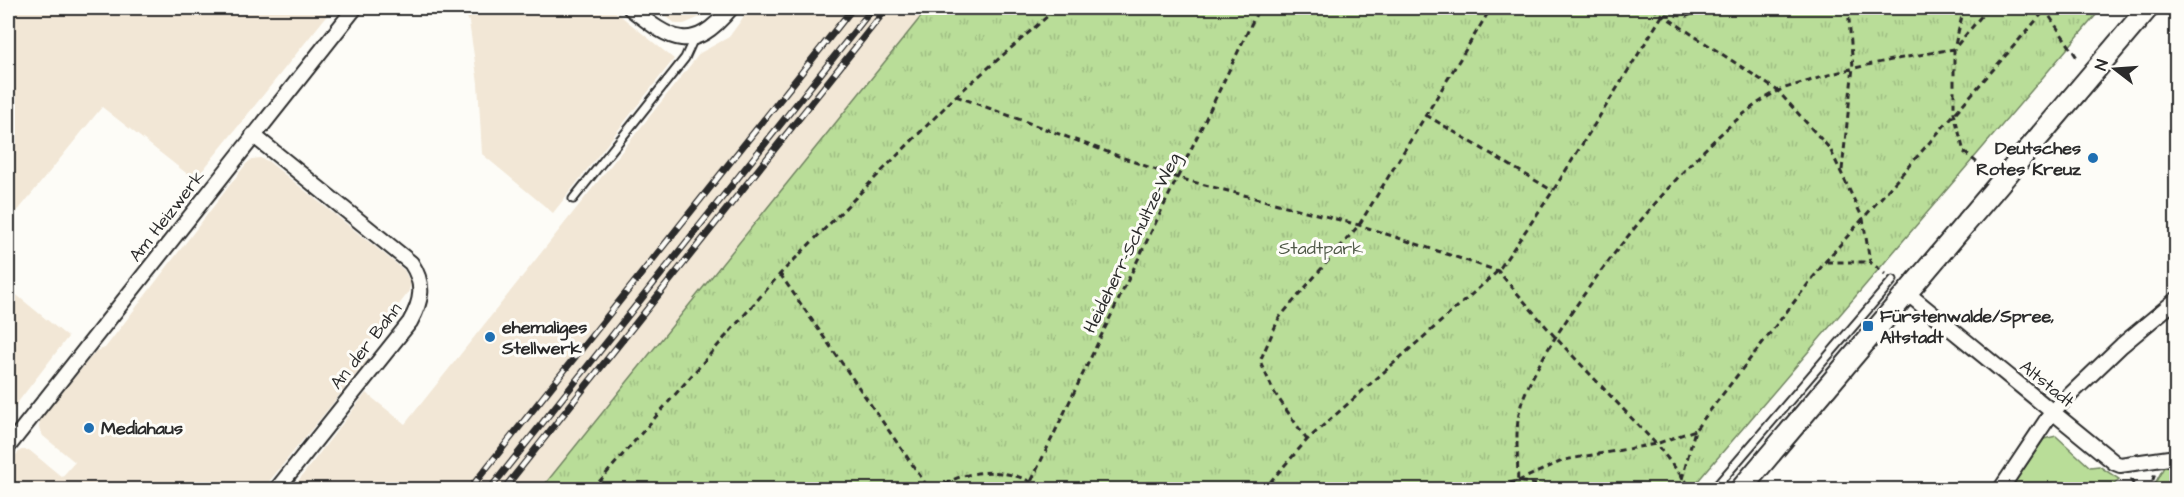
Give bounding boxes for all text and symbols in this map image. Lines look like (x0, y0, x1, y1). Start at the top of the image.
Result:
north arrow (2085, 39, 2145, 99)
text: N (2090, 57, 2114, 73)
place label: Deutsches Rotes Kreuz (1976, 136, 2082, 182)
street label: Heideherr-Schultze-Weg (1077, 149, 1187, 338)
marker: Deutsches Rotes Kreuz (2086, 151, 2100, 165)
street label: Am Heizwerk (123, 165, 211, 267)
park label: Stadtpark (1279, 236, 1363, 261)
street label: An der Bahn (324, 297, 408, 395)
place label: Fürstenwalde/Spree, Altstadt (1880, 304, 2054, 350)
place label: ehemaliges Stellwerk (501, 315, 587, 361)
marker: Fürstenwalde/Spree, Altstadt (1861, 319, 1875, 333)
marker: ehemaliges Stellwerk (483, 330, 497, 344)
street label: Altstadt (2014, 354, 2080, 414)
place label: Mediahaus (101, 416, 183, 441)
marker: Mediahaus (82, 421, 96, 435)

